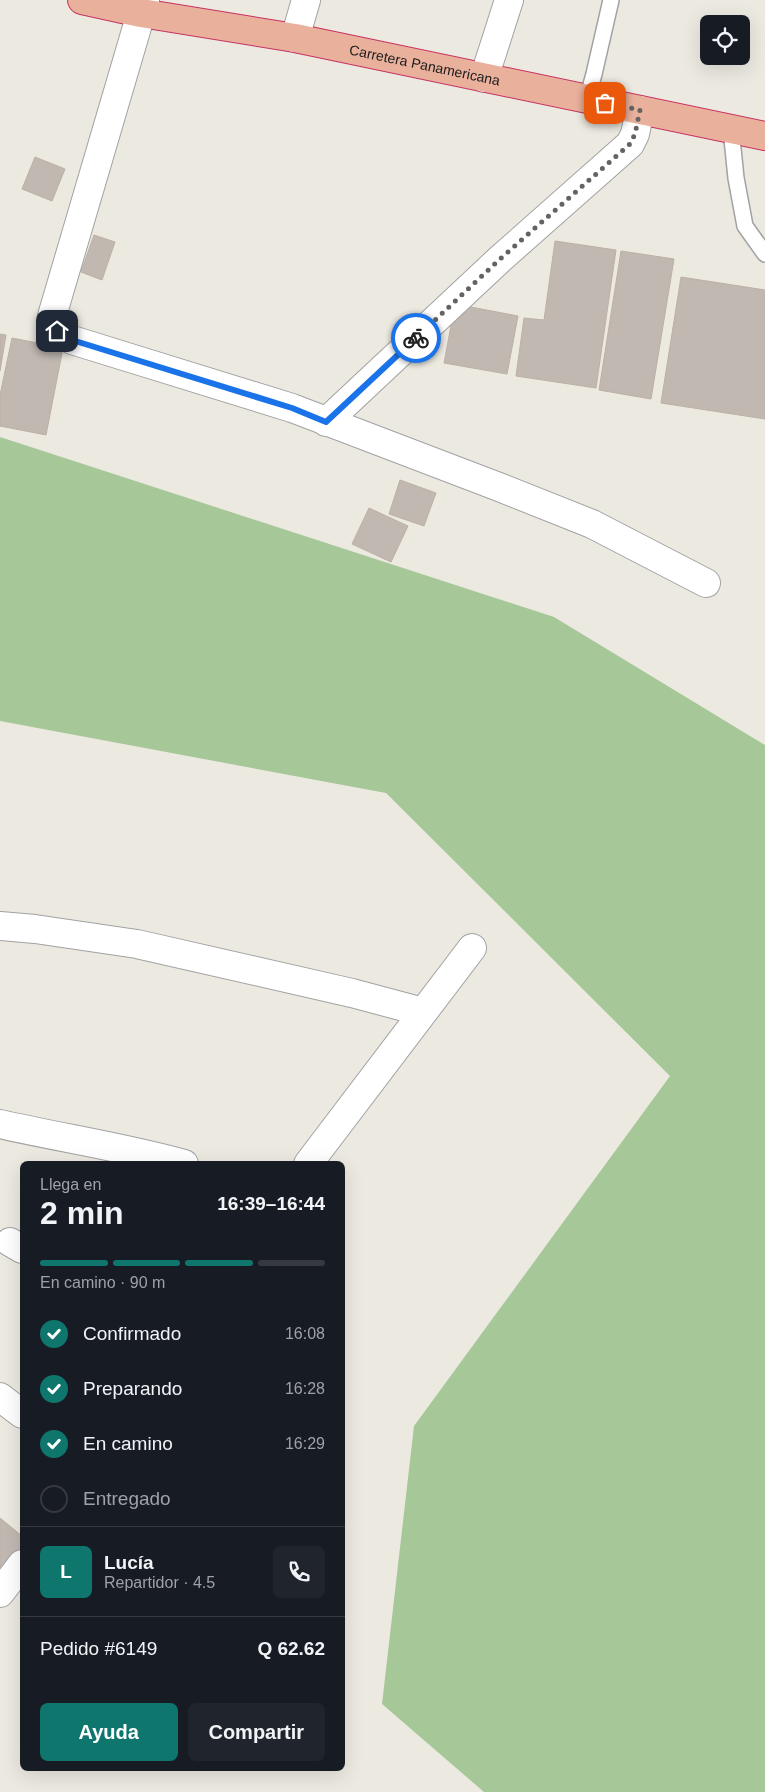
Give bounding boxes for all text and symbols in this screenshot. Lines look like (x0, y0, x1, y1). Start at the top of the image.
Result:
map controls (700, 15, 750, 65)
button: locate (700, 15, 750, 65)
street label: Carretera Panamericana (348, 42, 502, 89)
pin (584, 82, 626, 124)
icon: bag (591, 89, 619, 117)
pin (36, 310, 78, 352)
courier (391, 313, 441, 363)
icon: home (43, 317, 71, 345)
icon: bike (402, 324, 430, 352)
text: Llega en (40, 1176, 101, 1193)
text: 16:39–16:44 (217, 1193, 325, 1214)
text: 2 min (40, 1195, 124, 1231)
text: En camino · 90 m (40, 1274, 165, 1291)
icon: check (40, 1320, 68, 1348)
text: Confirmado (83, 1323, 181, 1344)
text: 16:08 (285, 1325, 325, 1342)
icon: check (40, 1375, 68, 1403)
text: Preparando (83, 1378, 182, 1399)
text: 16:28 (285, 1380, 325, 1397)
icon: check (40, 1430, 68, 1458)
text: En camino (83, 1433, 173, 1454)
text: 16:29 (285, 1435, 325, 1452)
text: Entregado (83, 1488, 171, 1509)
button: phone (273, 1546, 325, 1598)
text: Lucía (104, 1552, 154, 1573)
text: L (60, 1561, 72, 1582)
text: Repartidor · 4.5 (104, 1574, 215, 1591)
text: Pedido #6149 (40, 1638, 157, 1659)
text: Q 62.62 (257, 1638, 325, 1659)
button: Ayuda (40, 1703, 178, 1761)
button: Compartir (188, 1703, 325, 1761)

